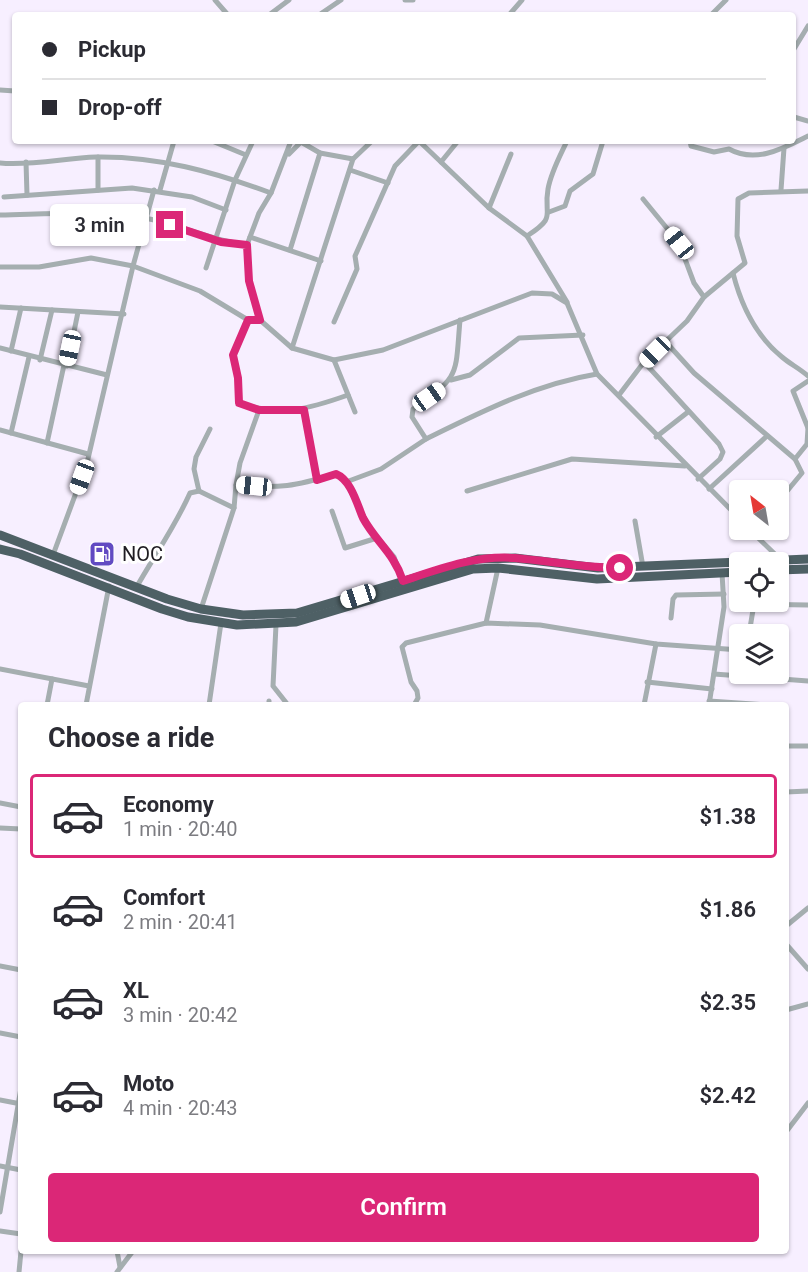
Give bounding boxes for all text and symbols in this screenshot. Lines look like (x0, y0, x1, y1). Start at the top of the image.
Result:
text: Pickup (78, 37, 146, 62)
text: Drop-off (78, 95, 162, 120)
callout: 3 min (50, 204, 149, 246)
route end (156, 211, 183, 238)
text: 3 min (74, 213, 125, 237)
car (661, 223, 697, 263)
car (57, 329, 83, 367)
car (636, 333, 674, 371)
car (409, 379, 449, 415)
car (67, 457, 97, 497)
car (235, 475, 273, 497)
north arrow (729, 480, 789, 540)
map controls (729, 480, 789, 684)
fuel station icon: NOC (87, 539, 117, 569)
place label: NOC (122, 542, 163, 566)
button: locate (729, 552, 789, 612)
route start (606, 554, 633, 581)
car (338, 582, 378, 610)
button: layers (729, 624, 789, 684)
text: Choose a ride (48, 722, 214, 754)
icon: car (51, 789, 105, 843)
text: Economy (123, 792, 214, 817)
text: $1.38 (699, 804, 756, 829)
text: 1 min · 20:40 (123, 817, 238, 841)
icon: car (51, 882, 105, 936)
text: Comfort (123, 885, 205, 910)
text: $1.86 (699, 897, 756, 922)
text: 2 min · 20:41 (123, 910, 238, 934)
icon: car (51, 975, 105, 1029)
text: XL (123, 978, 149, 1003)
text: $2.35 (699, 990, 756, 1015)
text: 3 min · 20:42 (123, 1003, 238, 1027)
icon: car (51, 1068, 105, 1122)
text: Moto (123, 1071, 174, 1096)
text: $2.42 (699, 1083, 756, 1108)
text: 4 min · 20:43 (123, 1096, 238, 1120)
button: Confirm (48, 1173, 759, 1242)

